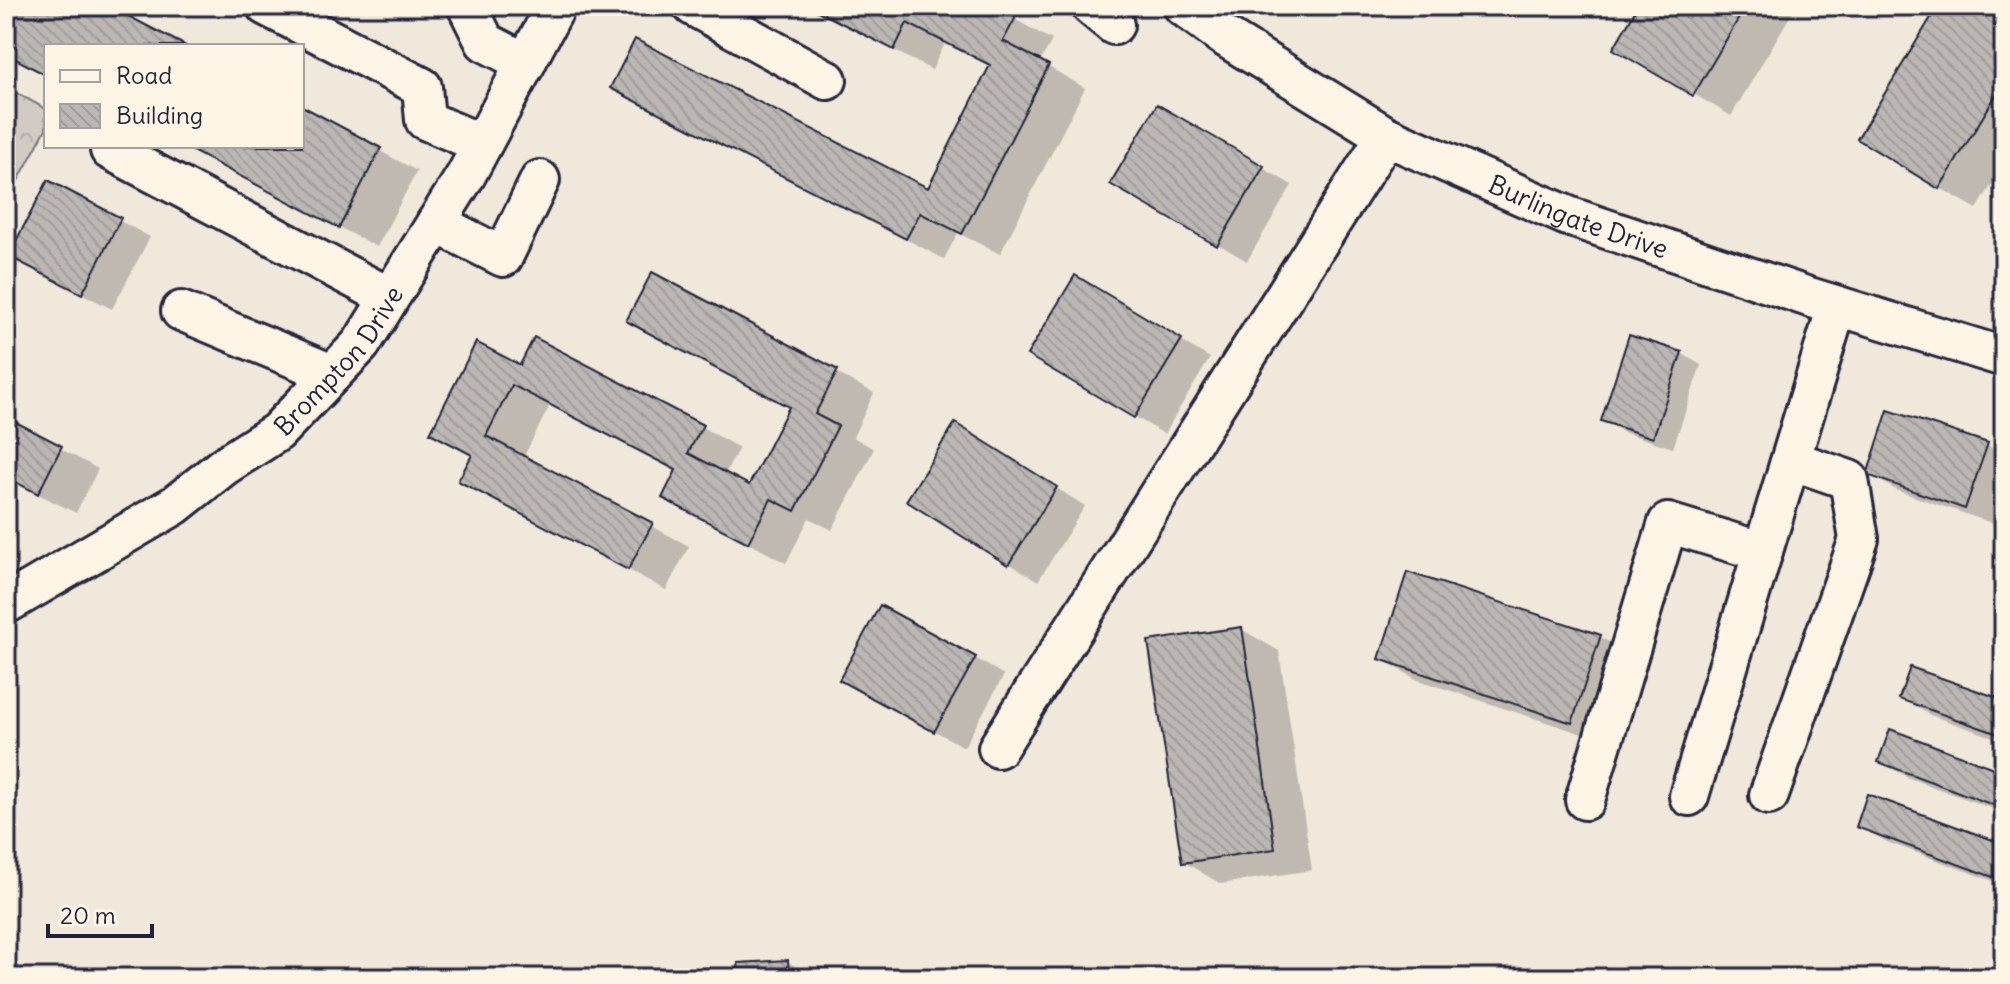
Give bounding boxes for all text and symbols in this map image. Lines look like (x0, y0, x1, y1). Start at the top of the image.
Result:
legend (44, 44, 304, 148)
text: Road (116, 60, 172, 90)
text: Building (116, 100, 203, 130)
street label: Burlingate Drive (1484, 167, 1672, 265)
street label: Brompton Drive (266, 279, 410, 442)
scale bar (48, 888, 152, 938)
text: 20 m (60, 900, 116, 930)

